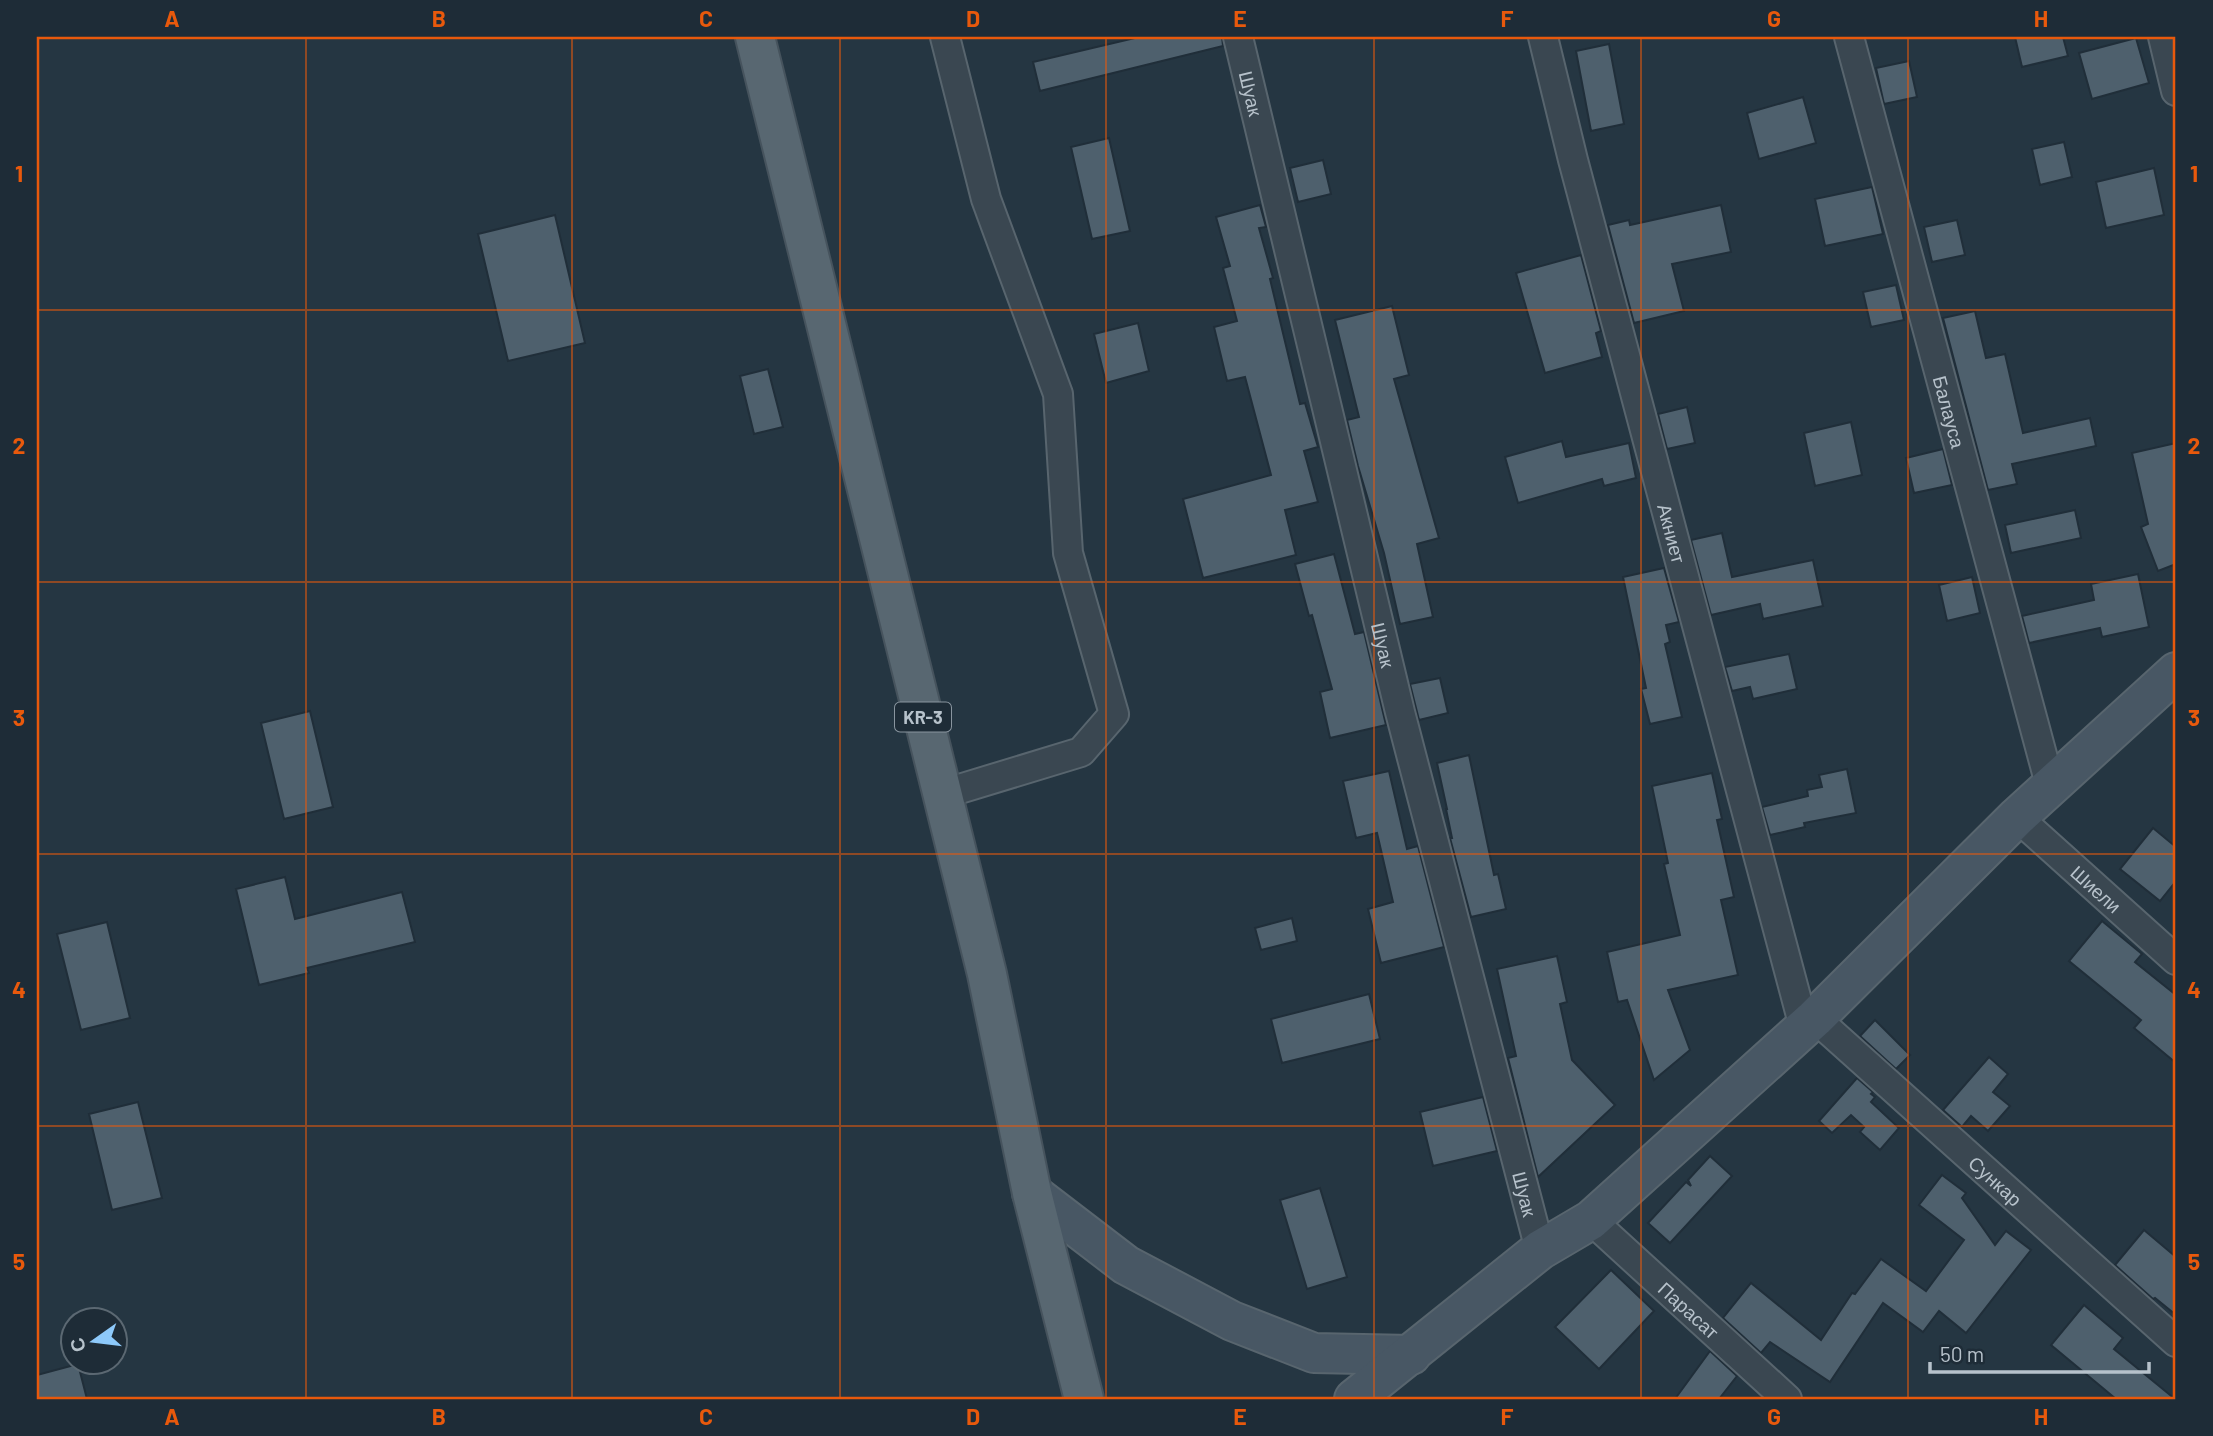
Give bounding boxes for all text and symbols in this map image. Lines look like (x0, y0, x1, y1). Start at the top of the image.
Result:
text: A (164, 4, 180, 32)
text: B (432, 4, 446, 32)
text: C (699, 4, 713, 32)
text: D (966, 4, 980, 32)
text: E (1233, 4, 1247, 32)
text: F (1501, 4, 1514, 32)
text: G (1767, 4, 1781, 32)
text: H (2034, 4, 2048, 32)
street label: Шуак (1235, 69, 1268, 119)
text: 1 (15, 159, 23, 187)
text: 1 (2190, 159, 2198, 187)
street label: Балауса (1929, 373, 1971, 451)
text: 2 (13, 431, 25, 459)
text: 2 (2188, 431, 2200, 459)
street label: Акниет (1654, 501, 1691, 566)
street label: Шуак (1367, 620, 1401, 670)
road number: KR-3 (895, 702, 951, 732)
text: 3 (13, 703, 25, 731)
text: 3 (2188, 703, 2200, 731)
street label: Шиели (2067, 860, 2126, 917)
text: 4 (12, 975, 26, 1003)
text: 4 (2187, 975, 2201, 1003)
street label: Сункар (1964, 1151, 2027, 1210)
street label: Шуак (1508, 1169, 1542, 1219)
text: 5 (13, 1247, 25, 1275)
text: 5 (2188, 1247, 2200, 1275)
street label: Парасат (1654, 1276, 1724, 1343)
north arrow (60, 1306, 130, 1376)
scale bar (1930, 1331, 2148, 1375)
text: С (64, 1336, 90, 1355)
text: 50 m (1940, 1341, 1984, 1366)
text: A (164, 1402, 180, 1430)
text: B (432, 1402, 446, 1430)
text: C (699, 1402, 713, 1430)
text: D (966, 1402, 980, 1430)
text: E (1233, 1402, 1247, 1430)
text: F (1501, 1402, 1514, 1430)
text: G (1767, 1402, 1781, 1430)
text: H (2034, 1402, 2048, 1430)

